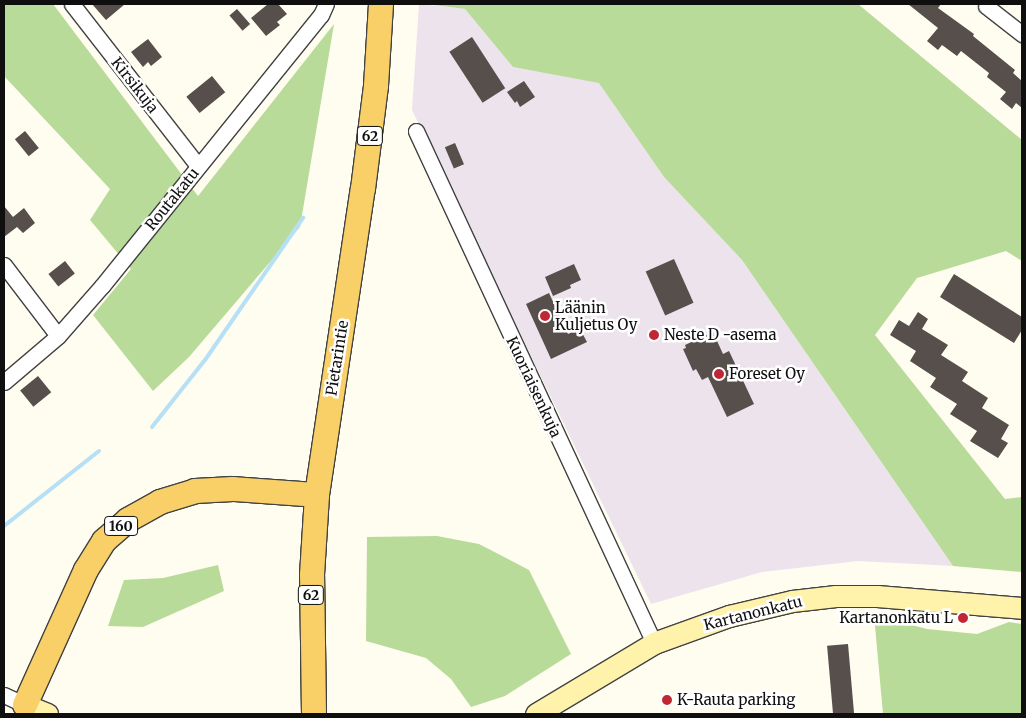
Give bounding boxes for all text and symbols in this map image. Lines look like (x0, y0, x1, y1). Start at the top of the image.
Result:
street label: Kirsikuja (108, 54, 162, 116)
road number: 62 (356, 124, 384, 148)
street label: Routakatu (141, 164, 203, 234)
place label: Läänin Kuljetus Oy (555, 298, 637, 333)
marker: Läänin Kuljetus Oy (539, 310, 551, 322)
street label: Pietarintie (322, 319, 352, 397)
place label: Neste D -asema (664, 326, 776, 344)
marker: Neste D -asema (648, 329, 660, 341)
street label: Kuoriaisenkuja (503, 334, 565, 440)
place label: Foreset Oy (729, 365, 805, 383)
marker: Foreset Oy (713, 368, 725, 380)
road number: 160 (104, 514, 138, 538)
road number: 62 (297, 584, 325, 606)
street label: Kartanonkatu (702, 592, 804, 634)
place label: Kartanonkatu L (839, 609, 953, 627)
marker: Kartanonkatu L (957, 612, 969, 624)
place label: K-Rauta parking (677, 691, 795, 709)
marker: K-Rauta parking (661, 694, 673, 706)

